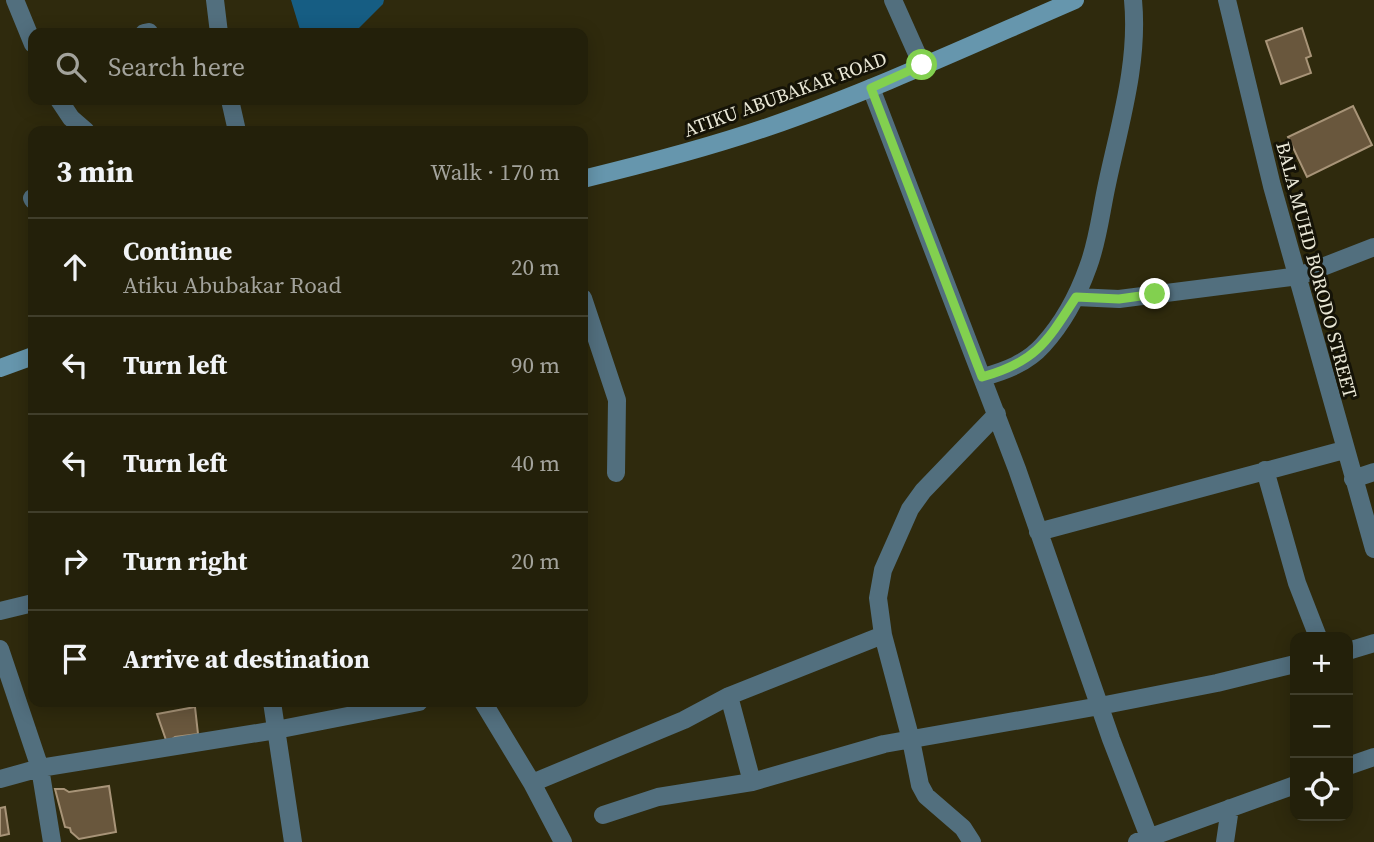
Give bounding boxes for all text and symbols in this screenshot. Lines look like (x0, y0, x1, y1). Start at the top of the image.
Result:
search box (28, 28, 588, 105)
street label: ATIKU ABUBAKAR ROAD (680, 45, 890, 143)
icon: search (52, 48, 90, 86)
text: Search here (108, 49, 245, 85)
route start (906, 49, 937, 80)
street label: BALA MUHD BORODO STREET (1270, 139, 1364, 402)
text: 3 min (56, 151, 134, 192)
text: Walk · 170 m (430, 156, 560, 188)
text: Continue (123, 233, 232, 269)
icon: ahead (56, 248, 94, 286)
text: 20 m (511, 251, 560, 283)
text: Atiku Abubakar Road (123, 269, 342, 301)
route end (1139, 278, 1170, 309)
icon: left (56, 346, 94, 384)
text: Turn left (123, 347, 227, 383)
text: 90 m (511, 349, 560, 381)
icon: left (56, 444, 94, 482)
text: Turn left (123, 445, 227, 481)
text: 40 m (511, 447, 560, 479)
icon: right (56, 542, 94, 580)
text: Turn right (123, 543, 247, 579)
text: 20 m (511, 545, 560, 577)
map controls (1290, 632, 1353, 821)
button: + (1290, 632, 1353, 695)
icon: arrive (56, 640, 94, 678)
text: Arrive at destination (123, 641, 370, 677)
button: − (1290, 695, 1353, 758)
button: locate (1290, 758, 1353, 821)

